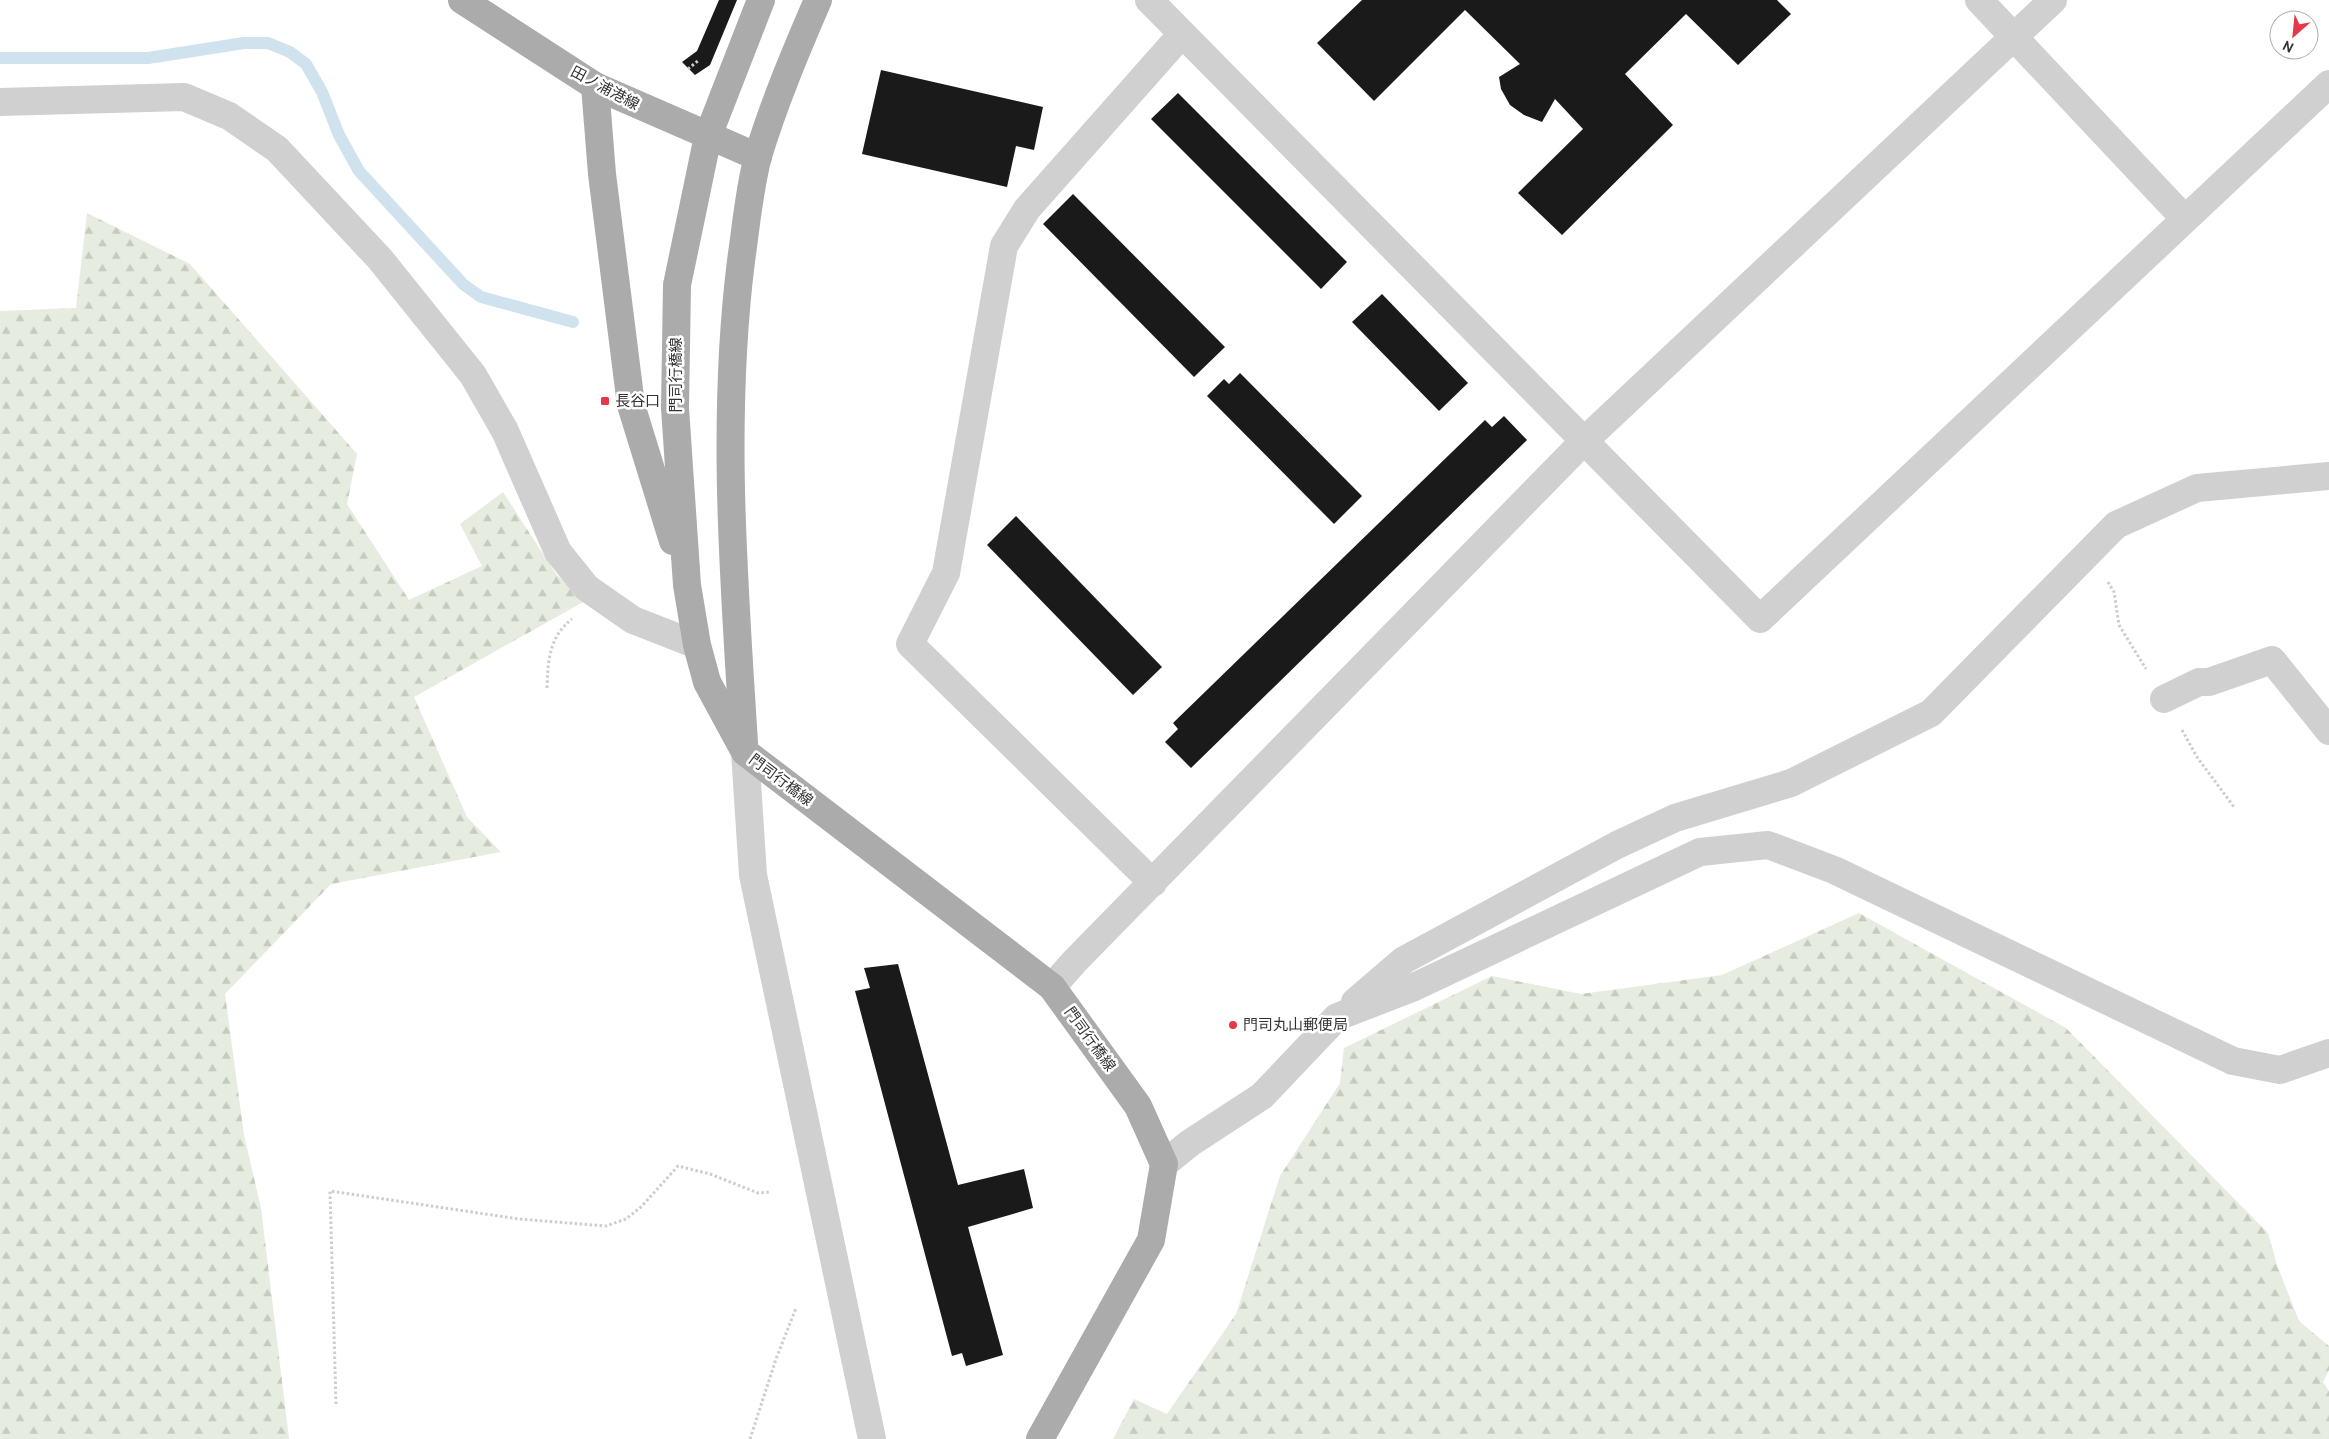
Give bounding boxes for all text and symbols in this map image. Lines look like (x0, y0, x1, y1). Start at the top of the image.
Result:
north arrow (2269, 10, 2319, 60)
text: N (2280, 36, 2297, 57)
street label: 田ノ浦港線 (568, 62, 642, 114)
street label: 門司行橋線 (667, 337, 685, 413)
place label: 長谷口 (615, 392, 660, 410)
marker: 長谷口 (599, 395, 611, 407)
street label: 門司行橋線 (746, 750, 816, 810)
street label: 門司行橋線 (1061, 1003, 1119, 1075)
place label: 門司丸山郵便局 (1243, 1016, 1348, 1034)
marker: 門司丸山郵便局 (1227, 1019, 1239, 1031)

